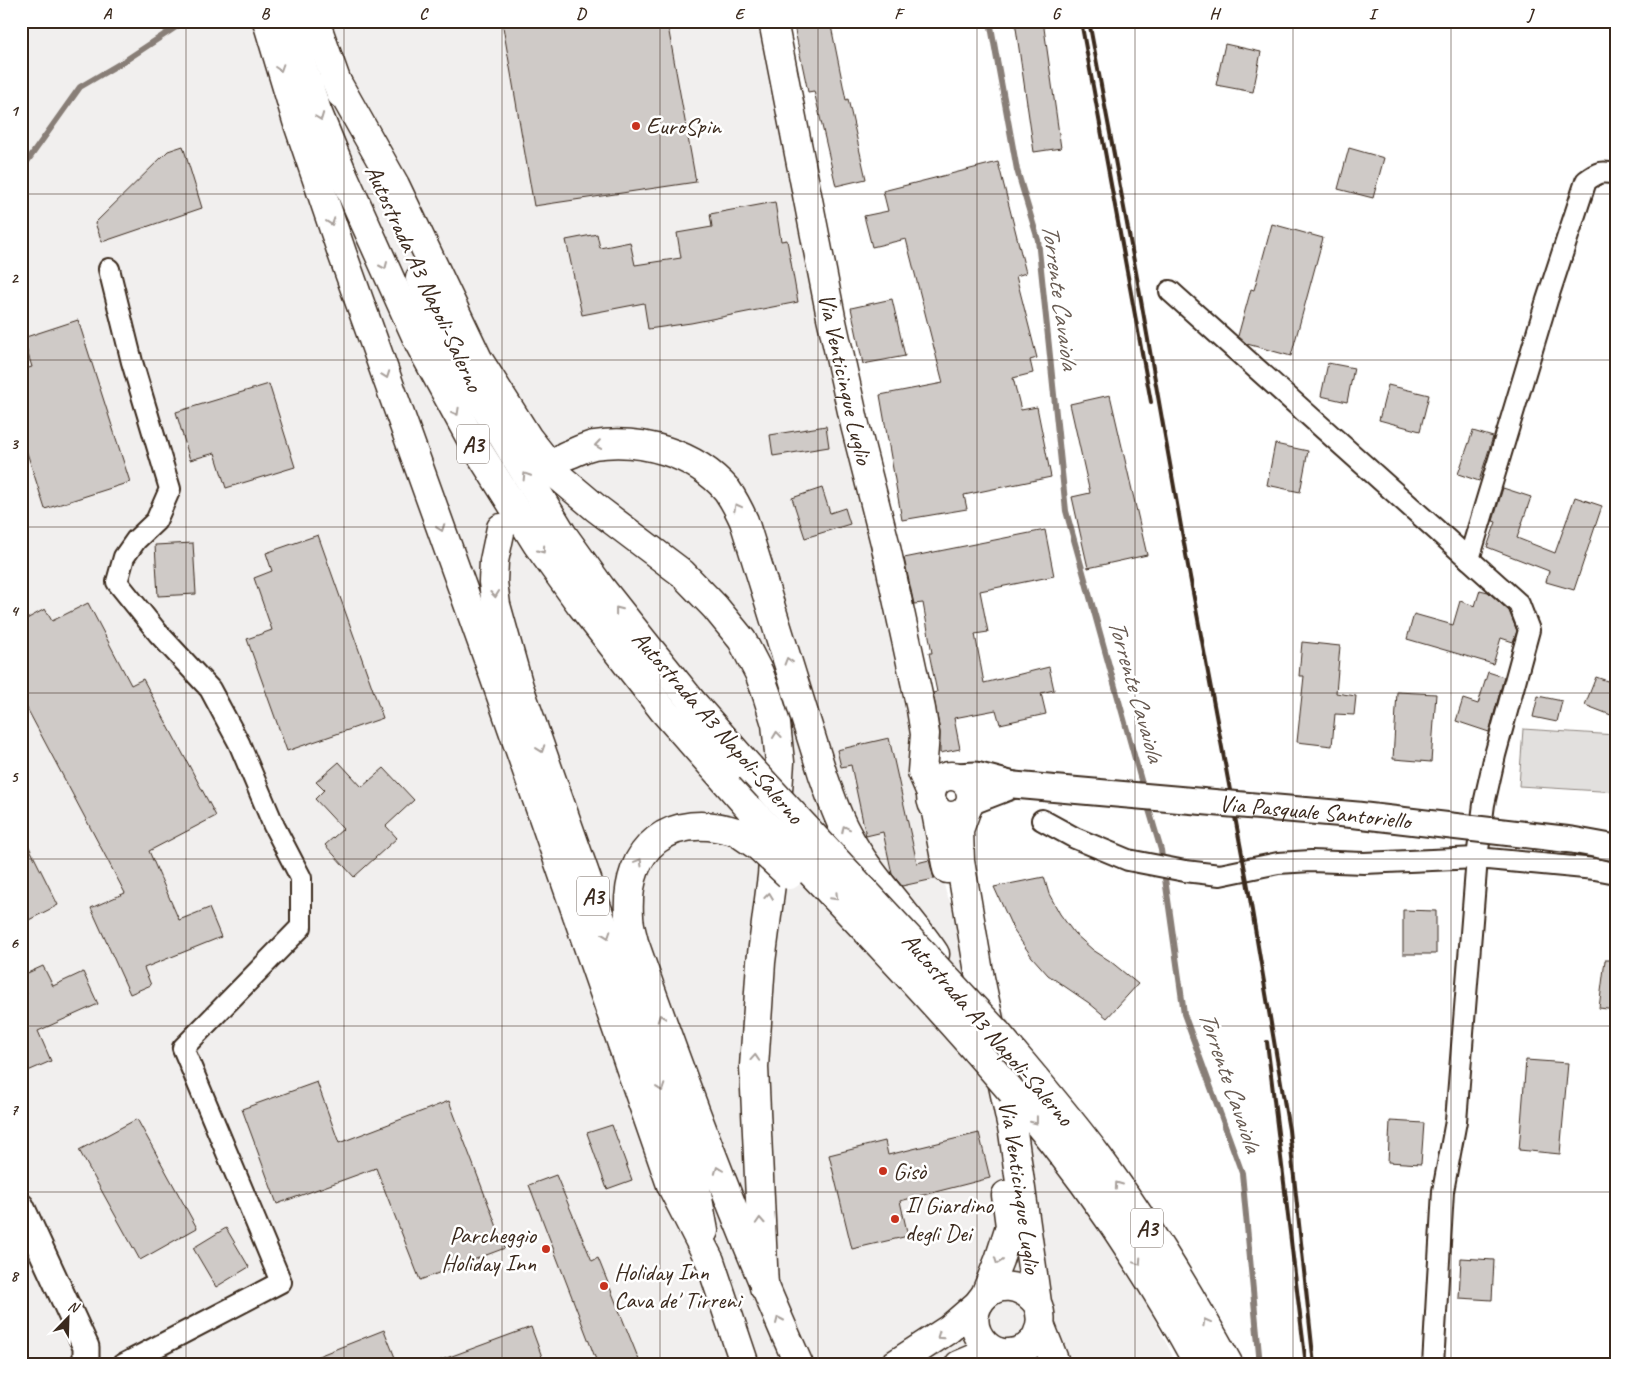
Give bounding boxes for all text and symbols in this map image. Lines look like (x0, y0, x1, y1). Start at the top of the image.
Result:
text: A (103, 4, 113, 24)
text: B (261, 4, 271, 24)
text: C (419, 4, 429, 24)
text: D (576, 4, 587, 24)
text: E (735, 4, 746, 24)
text: F (894, 4, 905, 24)
text: G (1052, 4, 1062, 24)
text: H (1209, 4, 1221, 24)
text: I (1369, 4, 1379, 24)
text: J (1526, 4, 1535, 24)
one-way arrow (275, 63, 285, 72)
text: 1 (10, 101, 19, 121)
place label: EuroSpin (646, 111, 722, 141)
one-way arrow (314, 112, 324, 121)
marker: EuroSpin (630, 120, 642, 132)
street label: Autostrada A3 Napoli-Salerno (358, 160, 490, 397)
one-way arrow (326, 218, 336, 226)
water label: Torrente Cavaiola (1034, 221, 1086, 373)
one-way arrow (377, 261, 388, 270)
text: 2 (10, 268, 19, 288)
street label: Via Venticinque Luglio (812, 291, 880, 469)
one-way arrow (380, 371, 390, 379)
one-way arrow (449, 407, 459, 416)
road number: A3 (457, 424, 489, 464)
text: 3 (10, 434, 19, 454)
one-way arrow (593, 440, 602, 450)
one-way arrow (523, 473, 533, 482)
one-way arrow (733, 503, 743, 512)
one-way arrow (435, 523, 445, 532)
one-way arrow (536, 544, 545, 554)
one-way arrow (489, 590, 500, 598)
text: 4 (10, 601, 19, 621)
one-way arrow (616, 607, 624, 616)
water label: Torrente Cavaiola (1100, 615, 1172, 767)
street label: Autostrada A3 Napoli-Salerno (626, 624, 811, 831)
one-way arrow (784, 657, 794, 665)
one-way arrow (772, 730, 783, 738)
one-way arrow (535, 744, 545, 753)
text: 5 (11, 767, 20, 787)
street label: Via Pasquale Santoriello (1218, 788, 1415, 836)
one-way arrow (841, 825, 851, 834)
one-way arrow (633, 859, 643, 868)
road number: A3 (577, 876, 609, 916)
one-way arrow (829, 891, 838, 900)
one-way arrow (763, 892, 774, 900)
street label: Autostrada A3 Napoli-Salerno (896, 926, 1081, 1133)
one-way arrow (601, 930, 611, 939)
text: 6 (10, 933, 19, 953)
water label: Torrente Cavaiola (1191, 1007, 1270, 1158)
one-way arrow (657, 1014, 667, 1022)
one-way arrow (749, 1054, 760, 1062)
one-way arrow (655, 1084, 665, 1092)
street label: Via Venticinque Luglio (992, 1098, 1048, 1277)
text: 7 (10, 1100, 19, 1120)
one-way arrow (1030, 1115, 1038, 1124)
place label: Gisò (893, 1156, 928, 1186)
marker: Gisò (877, 1165, 889, 1177)
one-way arrow (714, 1166, 724, 1175)
one-way arrow (1115, 1181, 1124, 1191)
place label: Il Giardino degli Dei (905, 1190, 994, 1248)
road number: A3 (1131, 1208, 1163, 1248)
marker: Il Giardino degli Dei (889, 1213, 901, 1225)
one-way arrow (755, 1216, 766, 1224)
place label: Parcheggio Holiday Inn (441, 1220, 538, 1278)
marker: Parcheggio Holiday Inn (540, 1243, 552, 1255)
one-way arrow (994, 1256, 1004, 1264)
place label: Holiday Inn Cava de' Tirreni (614, 1257, 744, 1315)
one-way arrow (1131, 1257, 1141, 1266)
text: 8 (10, 1266, 19, 1286)
marker: Holiday Inn Cava de' Tirreni (598, 1280, 610, 1292)
north arrow (42, 1294, 92, 1344)
text: N (66, 1297, 82, 1317)
one-way arrow (774, 1316, 785, 1325)
one-way arrow (1202, 1319, 1212, 1328)
one-way arrow (936, 1330, 946, 1339)

